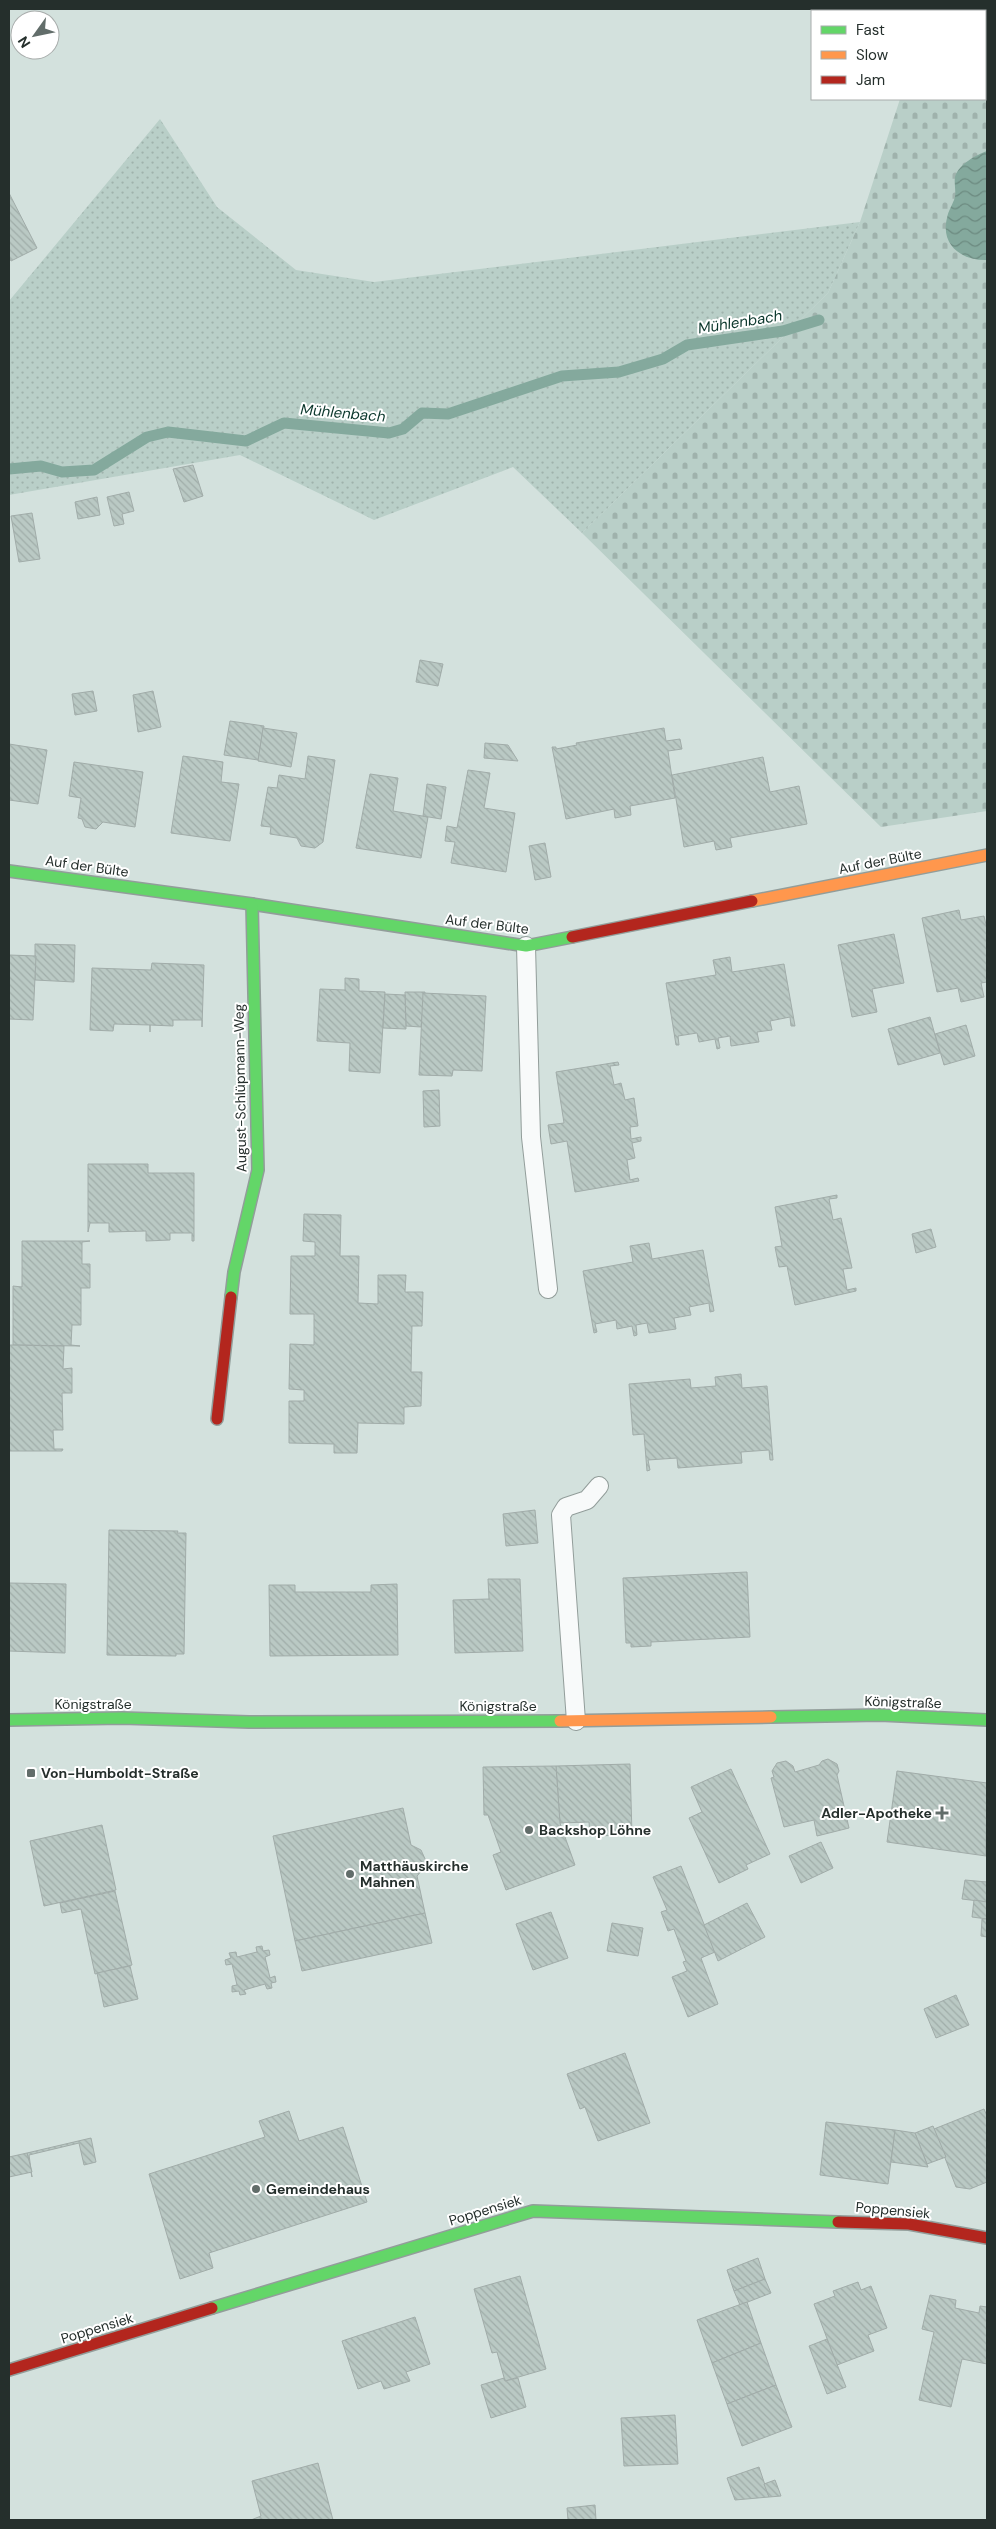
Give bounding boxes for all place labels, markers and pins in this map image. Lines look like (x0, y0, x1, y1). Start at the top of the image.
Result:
place label: Von-Humboldt-Straße (41, 1764, 199, 1782)
marker: Von-Humboldt-Straße (25, 1767, 37, 1779)
place label: Adler-Apotheke (821, 1804, 932, 1822)
marker: Adler-Apotheke (936, 1807, 948, 1819)
place label: Backshop Löhne (539, 1821, 651, 1839)
marker: Backshop Löhne (523, 1824, 535, 1836)
place label: Matthäuskirche Mahnen (360, 1857, 469, 1891)
marker: Matthäuskirche Mahnen (344, 1868, 356, 1880)
place label: Gemeindehaus (266, 2180, 370, 2198)
marker: Gemeindehaus (250, 2183, 262, 2195)

